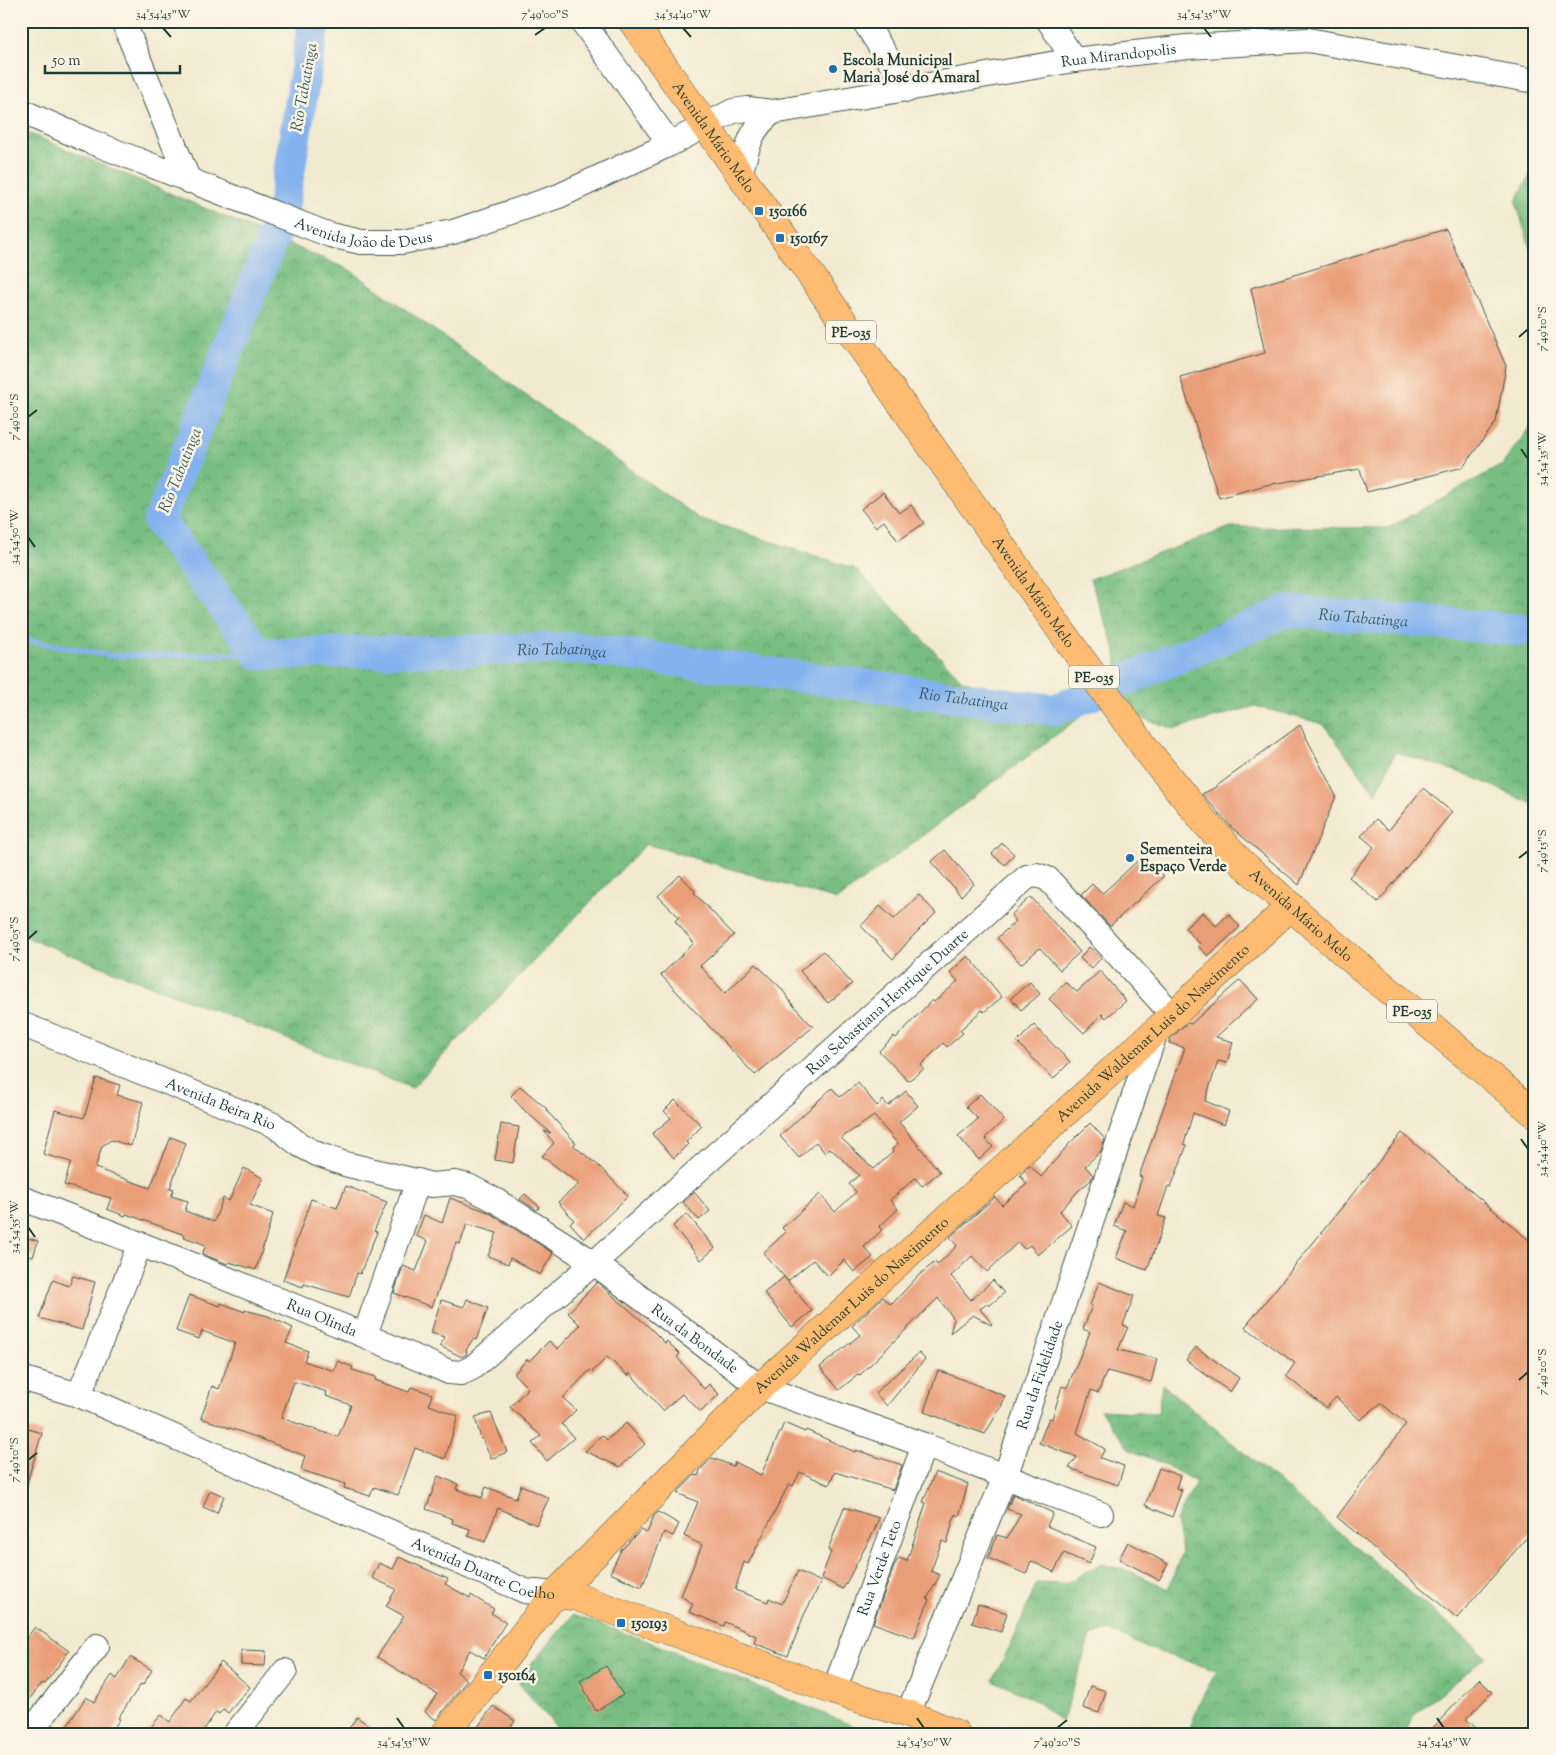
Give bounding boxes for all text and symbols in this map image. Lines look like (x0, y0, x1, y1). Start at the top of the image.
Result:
text: 34°54'45"W (136, 6, 191, 24)
text: 7°49'00"S (522, 6, 568, 24)
text: 34°54'40"W (655, 6, 712, 24)
text: 34°54'35"W (1177, 6, 1232, 24)
street label: Rua Mirandopolis (1060, 39, 1177, 74)
water label: Rio Tabatinga (286, 41, 325, 134)
scale bar (45, 42, 180, 74)
text: 50 m (51, 51, 81, 72)
place label: Escola Municipal Maria José do Amaral (843, 51, 981, 89)
marker: Escola Municipal Maria José do Amaral (827, 63, 839, 75)
street label: Avenida Mário Melo (666, 78, 759, 198)
place label: 150166 (769, 202, 808, 223)
marker: 150166 (753, 205, 765, 217)
street label: Avenida João de Deus (291, 213, 434, 254)
place label: 150167 (790, 229, 829, 250)
marker: 150167 (774, 232, 786, 244)
text: 7°49'10"S (1534, 306, 1552, 352)
road number: PE-035 (826, 321, 876, 344)
text: 7°49'00"S (6, 394, 24, 440)
water label: Rio Tabatinga (154, 425, 209, 517)
text: 34°54'35"W (1534, 431, 1552, 486)
text: 34°54'50"W (6, 508, 24, 565)
street label: Avenida Mário Melo (986, 533, 1079, 653)
water label: Rio Tabatinga (1318, 605, 1409, 635)
water label: Rio Tabatinga (517, 639, 608, 666)
road number: PE-035 (1069, 666, 1119, 689)
water label: Rio Tabatinga (918, 683, 1010, 718)
text: 7°49'15"S (1534, 829, 1552, 873)
place label: Sementeira Espaço Verde (1140, 840, 1227, 878)
marker: Sementeira Espaço Verde (1124, 852, 1136, 864)
street label: Avenida Mário Melo (1244, 865, 1357, 968)
text: 7°49'05"S (6, 917, 24, 961)
street label: Rua Sebastiana Henrique Duarte (803, 925, 974, 1081)
street label: Avenida Waldemar Luis do Nascimento (1052, 940, 1255, 1128)
road number: PE-035 (1387, 999, 1437, 1022)
street label: Avenida Beira Rio (162, 1074, 278, 1137)
text: 34°54'40"W (1534, 1120, 1552, 1177)
text: 34°54'55"W (6, 1199, 24, 1254)
street label: Avenida Waldemar Luis do Nascimento (750, 1213, 954, 1399)
street label: Rua Olinda (283, 1295, 360, 1343)
street label: Rua da Bondade (646, 1300, 742, 1379)
street label: Rua da Fidelidade (1013, 1318, 1069, 1433)
text: 7°49'20"S (1534, 1349, 1552, 1395)
text: 7°49'10"S (6, 1437, 24, 1483)
street label: Rua Verde Teto (853, 1518, 908, 1619)
street label: Avenida Duarte Coelho (407, 1533, 556, 1606)
place label: 150193 (631, 1614, 667, 1635)
marker: 150193 (615, 1617, 627, 1629)
place label: 150164 (498, 1666, 536, 1687)
marker: 150164 (482, 1669, 494, 1681)
text: 34°54'55"W (377, 1734, 432, 1752)
text: 34°54'50"W (896, 1734, 953, 1752)
text: 7°49'20"S (1034, 1734, 1080, 1752)
text: 34°54'45"W (1417, 1734, 1472, 1752)

